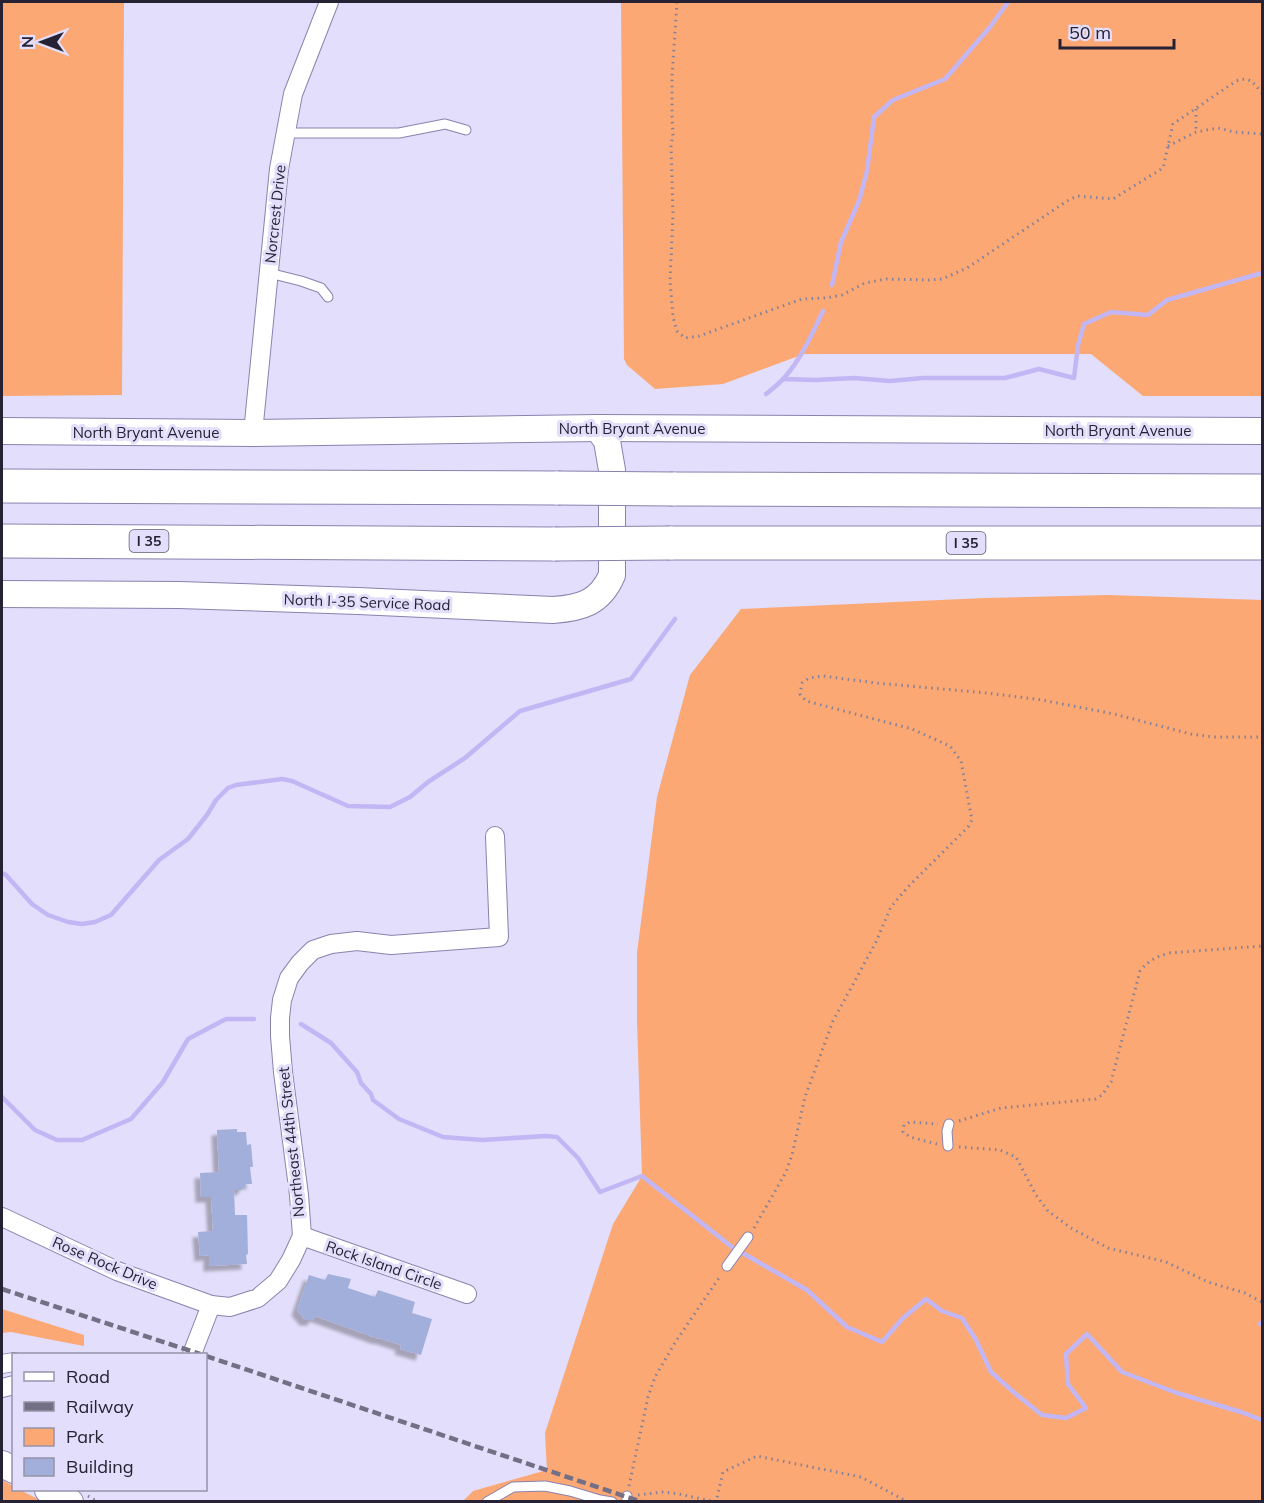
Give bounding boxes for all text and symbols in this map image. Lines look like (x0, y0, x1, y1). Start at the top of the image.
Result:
north arrow (12, 12, 72, 72)
scale bar (1060, 12, 1174, 50)
text: 50 m (1069, 21, 1111, 44)
text: N (17, 36, 37, 48)
street label: Norcrest Drive (260, 164, 290, 264)
street label: North Bryant Avenue (559, 419, 705, 438)
street label: North Bryant Avenue (1045, 421, 1191, 440)
street label: North Bryant Avenue (73, 423, 219, 442)
road number: I 35 (130, 530, 168, 552)
road number: I 35 (946, 532, 986, 554)
street label: North I-35 Service Road (283, 590, 451, 614)
street label: Northeast 44th Street (274, 1066, 308, 1218)
street label: Rose Rock Drive (50, 1232, 160, 1294)
street label: Rock Island Circle (323, 1236, 445, 1294)
legend (12, 1353, 207, 1491)
text: Road (66, 1365, 110, 1388)
text: Railway (66, 1395, 134, 1418)
text: Park (66, 1425, 105, 1448)
text: Building (66, 1455, 134, 1478)

